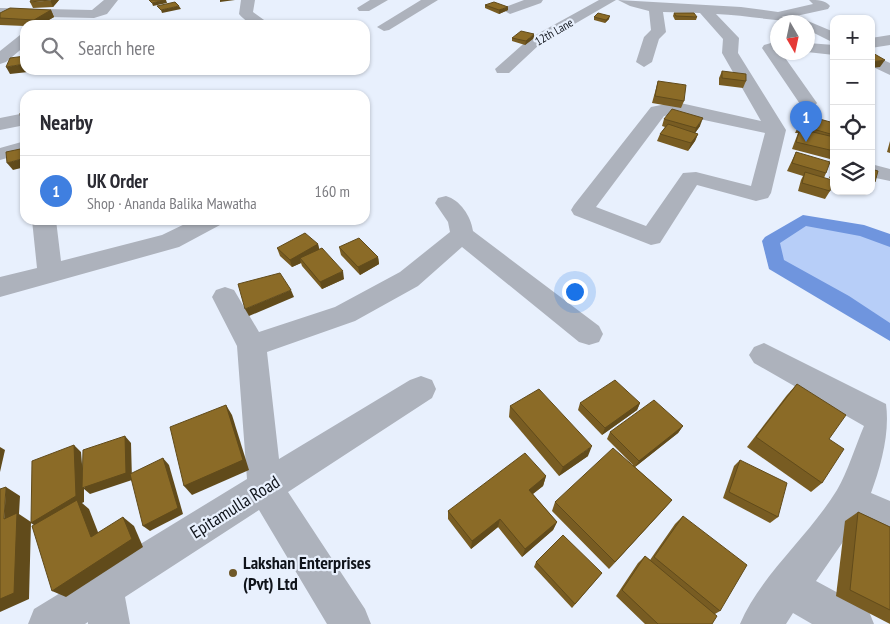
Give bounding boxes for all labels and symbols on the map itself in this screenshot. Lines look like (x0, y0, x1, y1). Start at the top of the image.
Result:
street label: 12th Lane (532, 15, 576, 49)
north arrow (770, 15, 815, 60)
pin: 1 (790, 101, 822, 142)
your location (562, 279, 588, 305)
street label: Epitamulla Road (186, 470, 284, 543)
place label: Lakshan Enterprises (Pvt) Ltd (243, 551, 371, 595)
marker: Lakshan Enterprises (Pvt) Ltd (227, 567, 239, 579)

